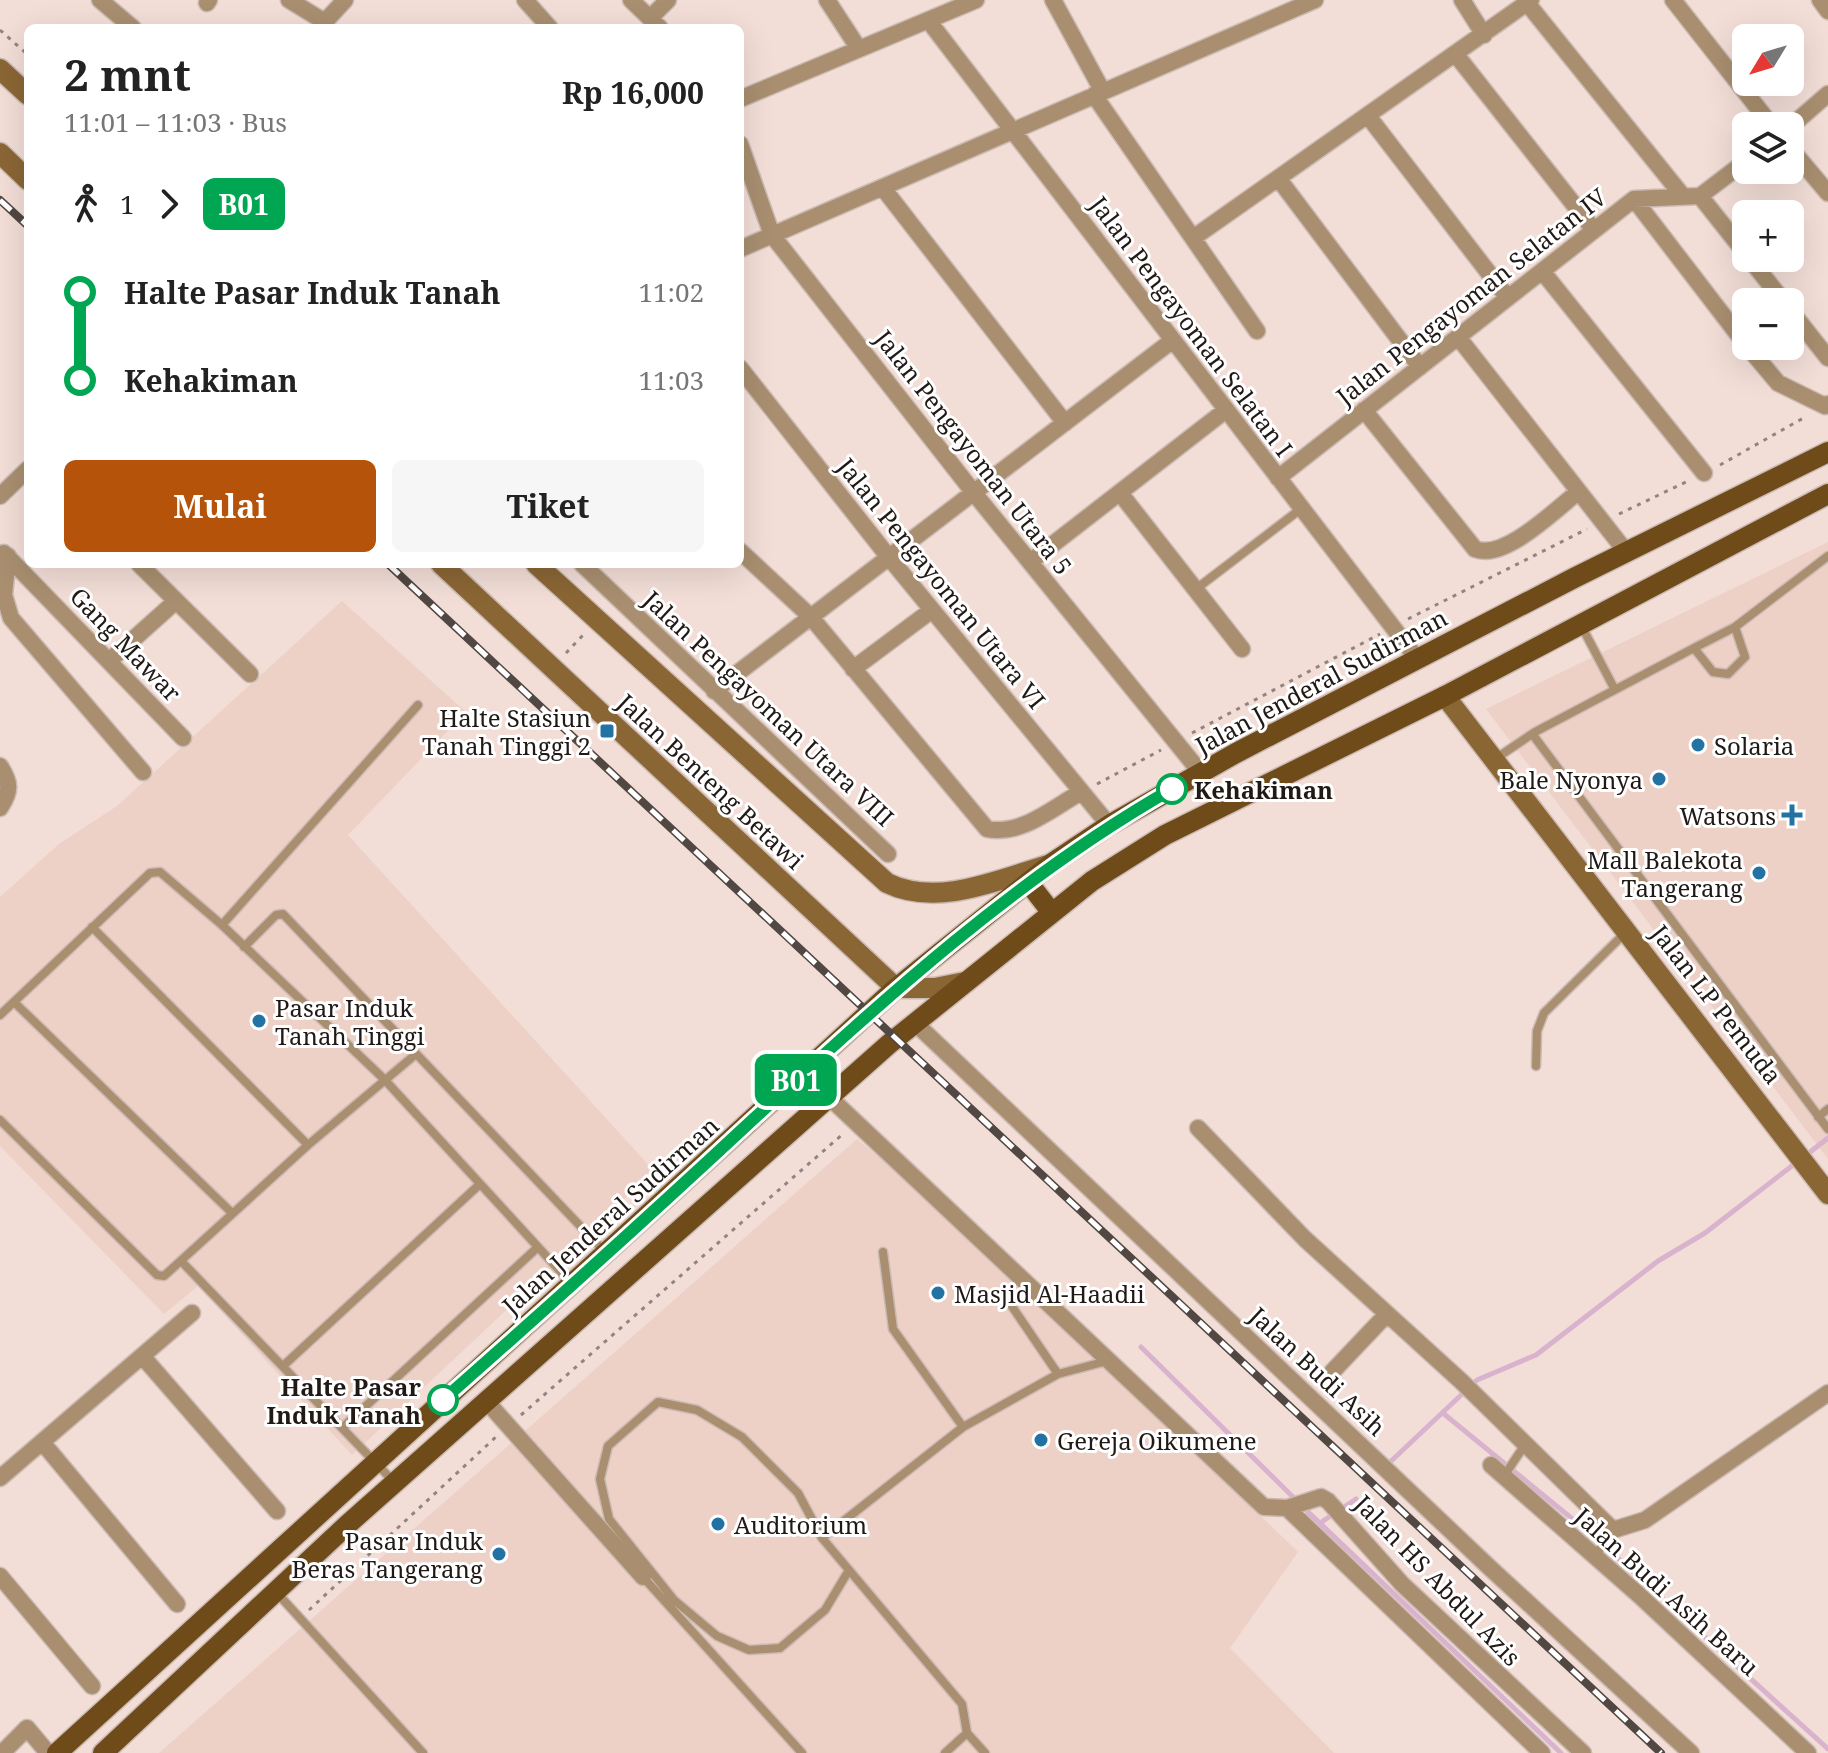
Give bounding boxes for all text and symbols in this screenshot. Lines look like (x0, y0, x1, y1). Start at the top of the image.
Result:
north arrow (1732, 24, 1804, 96)
map controls (1732, 24, 1804, 360)
text: 2 mnt (64, 44, 191, 104)
text: Rp 16,000 (562, 72, 704, 113)
text: 11:01 – 11:03 · Bus (64, 104, 287, 140)
button: layers (1732, 112, 1804, 184)
street label: Jalan Pengayoman Selatan IV (1328, 180, 1614, 413)
icon: walk (64, 182, 108, 226)
icon: forward (147, 182, 191, 226)
text: B01 (219, 185, 269, 223)
text: 1 (120, 186, 135, 222)
street label: Jalan Pengayoman Selatan I (1082, 188, 1301, 463)
button: + (1732, 200, 1804, 272)
text: Halte Pasar Induk Tanah (124, 272, 500, 313)
text: 11:02 (638, 274, 704, 310)
button: − (1732, 288, 1804, 360)
street label: Jalan Pengayoman Utara 5 (867, 322, 1080, 581)
text: Kehakiman (124, 360, 298, 401)
text: 11:03 (638, 362, 704, 398)
street label: Jalan Pengayoman Utara VI (830, 450, 1053, 715)
button: Mulai (64, 460, 376, 552)
button: Tiket (392, 460, 704, 552)
street label: Gang Mawar (63, 580, 189, 708)
street label: Jalan Pengayoman Utara VIII (636, 582, 901, 833)
street label: Jalan Jenderal Sudirman (1188, 600, 1453, 762)
street label: Jalan Benteng Betawi (610, 685, 812, 876)
place label: Halte Stasiun Tanah Tinggi 2 (422, 701, 591, 762)
marker: Halte Stasiun Tanah Tinggi 2 (598, 722, 616, 740)
place label: Solaria (1714, 729, 1794, 762)
marker: Solaria (1689, 736, 1707, 754)
place label: Bale Nyonya (1499, 763, 1643, 796)
marker: Bale Nyonya (1650, 770, 1668, 788)
place label: Kehakiman (1194, 773, 1333, 806)
marker: Kehakiman (1157, 774, 1187, 804)
place label: Watsons (1680, 799, 1776, 832)
marker: Watsons (1783, 806, 1801, 824)
place label: Mall Balekota Tangerang (1587, 843, 1743, 904)
marker: Mall Balekota Tangerang (1750, 864, 1768, 882)
street label: Jalan LP Pemuda (1644, 917, 1790, 1091)
place label: Pasar Induk Tanah Tinggi (275, 991, 425, 1052)
marker: Pasar Induk Tanah Tinggi (250, 1012, 268, 1030)
line badge: B01 (750, 1054, 842, 1106)
text: B01 (771, 1061, 821, 1099)
street label: Jalan Jenderal Sudirman (494, 1109, 725, 1322)
place label: Masjid Al-Haadii (954, 1277, 1145, 1310)
marker: Masjid Al-Haadii (929, 1284, 947, 1302)
street label: Jalan Budi Asih (1242, 1299, 1393, 1443)
place label: Halte Pasar Induk Tanah (266, 1370, 421, 1431)
marker: Halte Pasar Induk Tanah (428, 1385, 458, 1415)
place label: Gereja Oikumene (1057, 1424, 1257, 1457)
marker: Gereja Oikumene (1032, 1431, 1050, 1449)
street label: Jalan HS Abdul Azis (1347, 1486, 1528, 1673)
street label: Jalan Budi Asih Baru (1567, 1499, 1766, 1683)
place label: Auditorium (734, 1508, 868, 1541)
marker: Auditorium (709, 1515, 727, 1533)
place label: Pasar Induk Beras Tangerang (292, 1524, 484, 1585)
marker: Pasar Induk Beras Tangerang (490, 1545, 508, 1563)

